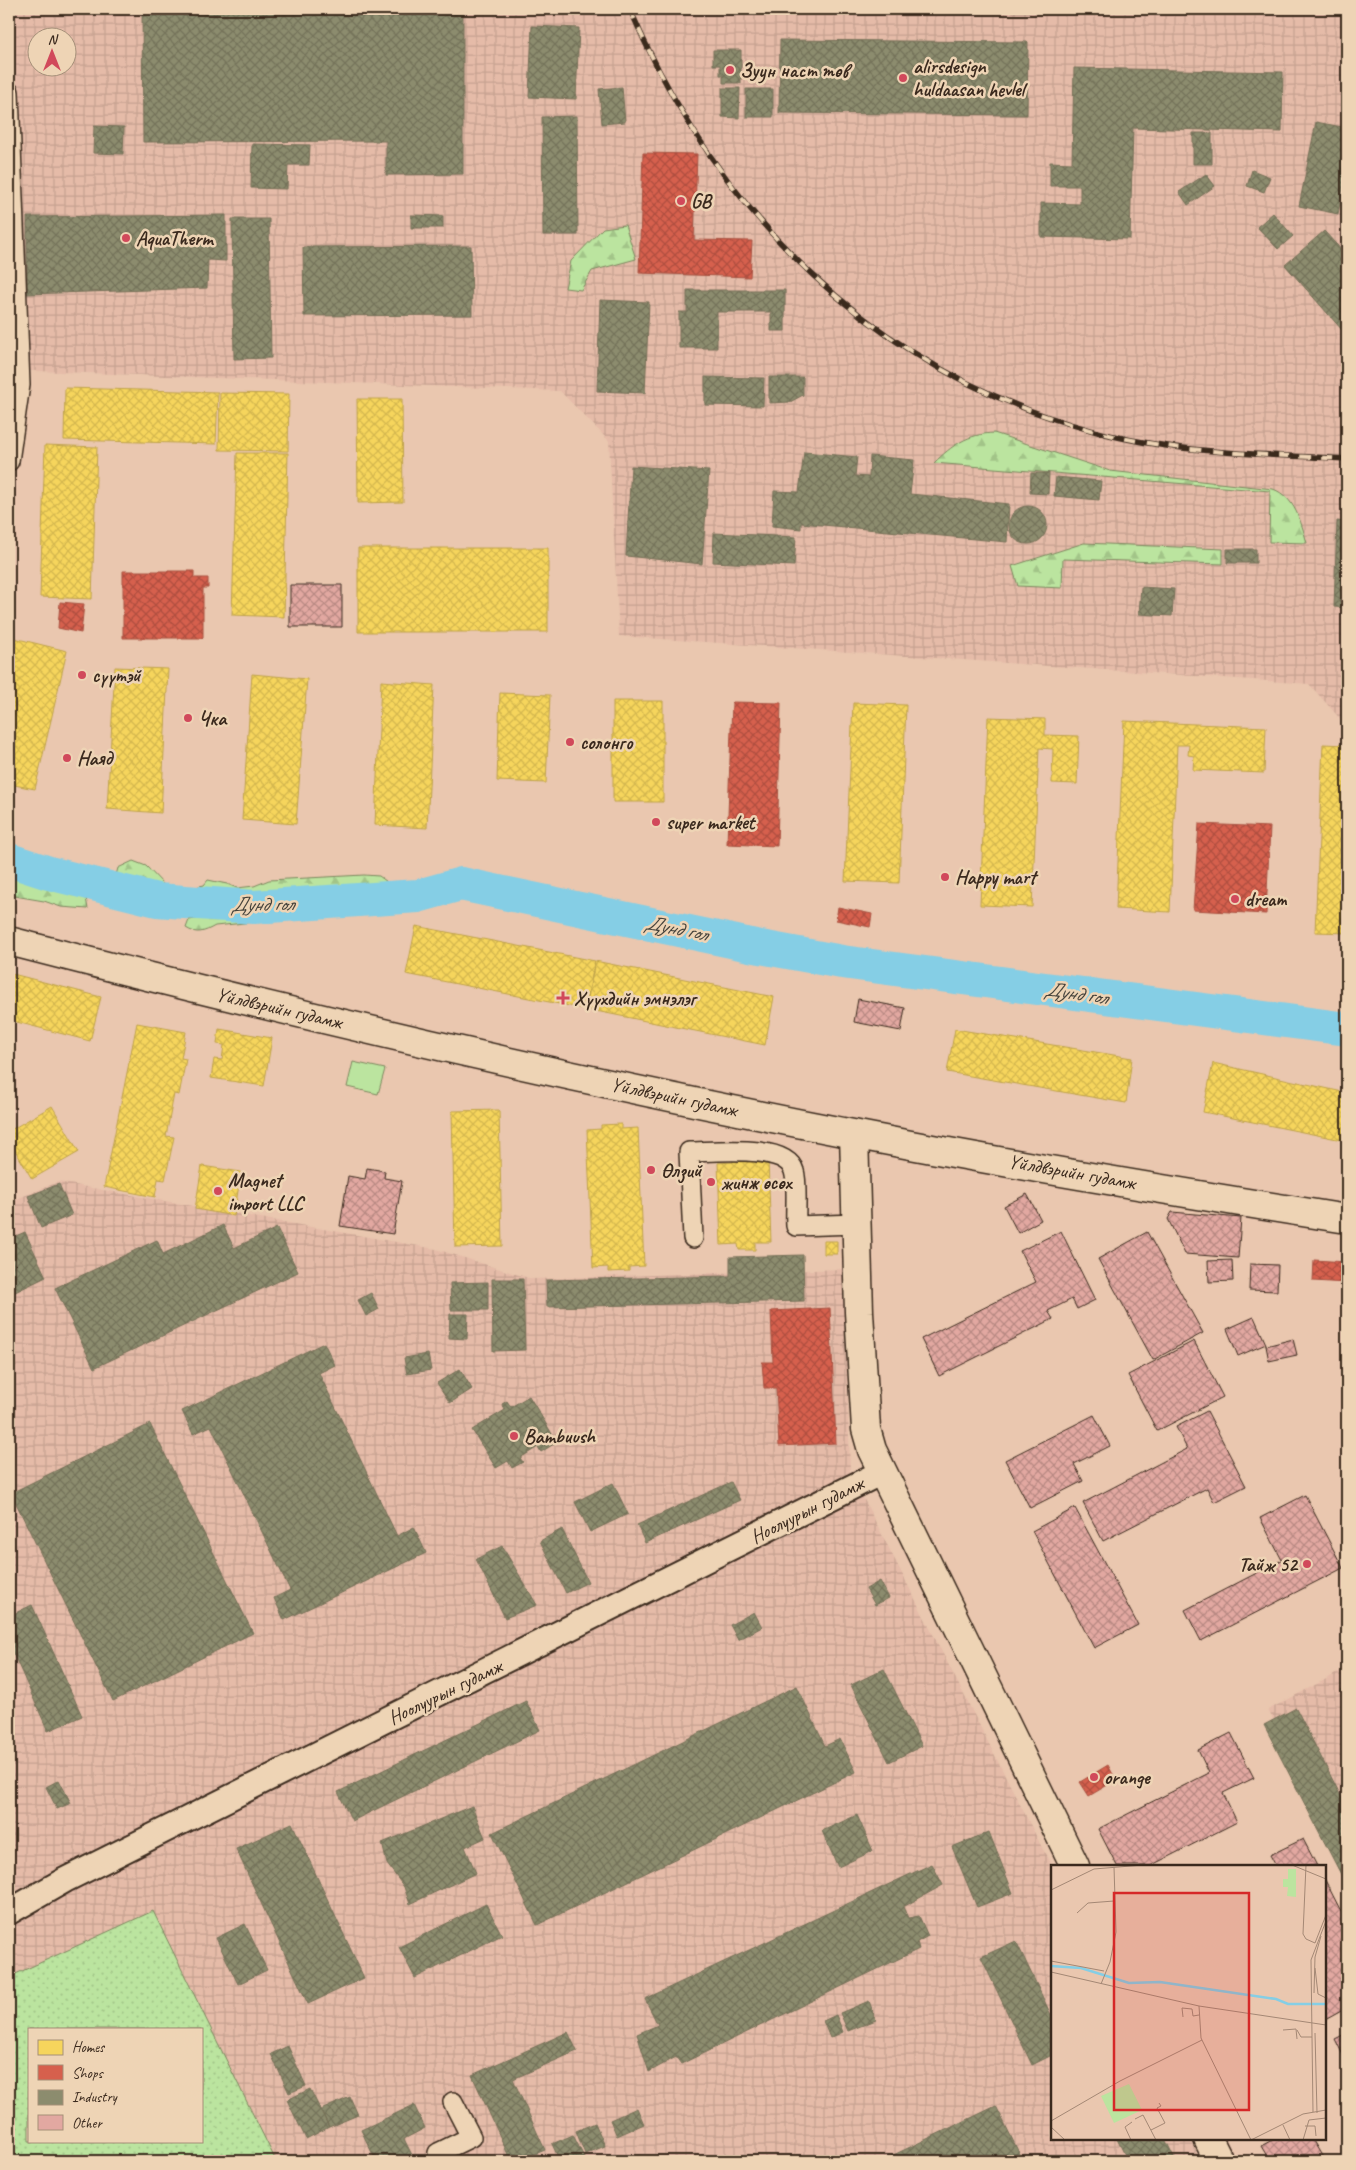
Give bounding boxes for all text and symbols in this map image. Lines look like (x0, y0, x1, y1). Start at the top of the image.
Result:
north arrow (28, 28, 78, 78)
text: N (48, 31, 59, 48)
place label: alirsdesign huldaasan hevlel (913, 54, 1028, 102)
place label: Зуун наст төв (740, 58, 853, 84)
marker: Зуун наст төв (724, 64, 736, 76)
marker: alirsdesign huldaasan hevlel (897, 72, 909, 84)
place label: GB (691, 189, 713, 214)
marker: GB (675, 195, 687, 207)
place label: AquaTherm (136, 226, 214, 251)
marker: AquaTherm (120, 232, 132, 244)
place label: сүүтэй (92, 663, 142, 688)
marker: сүүтэй (76, 669, 88, 681)
place label: Чка (198, 706, 228, 731)
marker: Чка (182, 712, 194, 724)
place label: солонго (580, 730, 634, 755)
marker: солонго (564, 736, 576, 748)
place label: Наяд (77, 746, 114, 771)
marker: Наяд (61, 752, 73, 764)
place label: super market (666, 810, 757, 835)
marker: super market (650, 816, 662, 828)
place label: Happy mart (955, 865, 1039, 890)
marker: Happy mart (939, 871, 951, 883)
place label: dream (1245, 887, 1288, 912)
water label: Дунд гол (229, 890, 297, 918)
marker: dream (1229, 893, 1241, 905)
water label: Дунд гол (642, 909, 713, 947)
water label: Дунд гол (1042, 976, 1112, 1011)
street label: Yйлдвэрийн гудамж (214, 981, 346, 1035)
place label: Хүүхдийн эмнэлэг (574, 986, 699, 1011)
marker: Хүүхдийн эмнэлэг (556, 991, 570, 1005)
street label: Yйлдвэрийн гудамж (609, 1071, 741, 1123)
street label: Yйлдвэрийн гудамж (1007, 1149, 1139, 1196)
place label: Өлзий (661, 1158, 703, 1184)
marker: Өлзий (645, 1164, 657, 1176)
place label: Magnet import LLC (228, 1168, 306, 1216)
place label: жинж өсөх (721, 1170, 793, 1195)
marker: жинж өсөх (705, 1176, 717, 1188)
marker: Magnet import LLC (212, 1185, 224, 1197)
place label: Bambuush (524, 1424, 596, 1449)
marker: Bambuush (508, 1430, 520, 1442)
street label: Ноолуурын гудамж (746, 1470, 869, 1549)
place label: Тайж 52 (1238, 1552, 1299, 1577)
marker: Тайж 52 (1301, 1558, 1313, 1570)
street label: Ноолуурын гудамж (384, 1653, 508, 1730)
place label: orange (1104, 1765, 1151, 1790)
marker: orange (1088, 1771, 1100, 1783)
inset map (1051, 1865, 1326, 2140)
legend (28, 2028, 202, 2142)
text: Homes (72, 2038, 106, 2057)
text: Shops (72, 2064, 105, 2083)
text: Industry (72, 2088, 119, 2107)
text: Other (72, 2114, 103, 2133)

